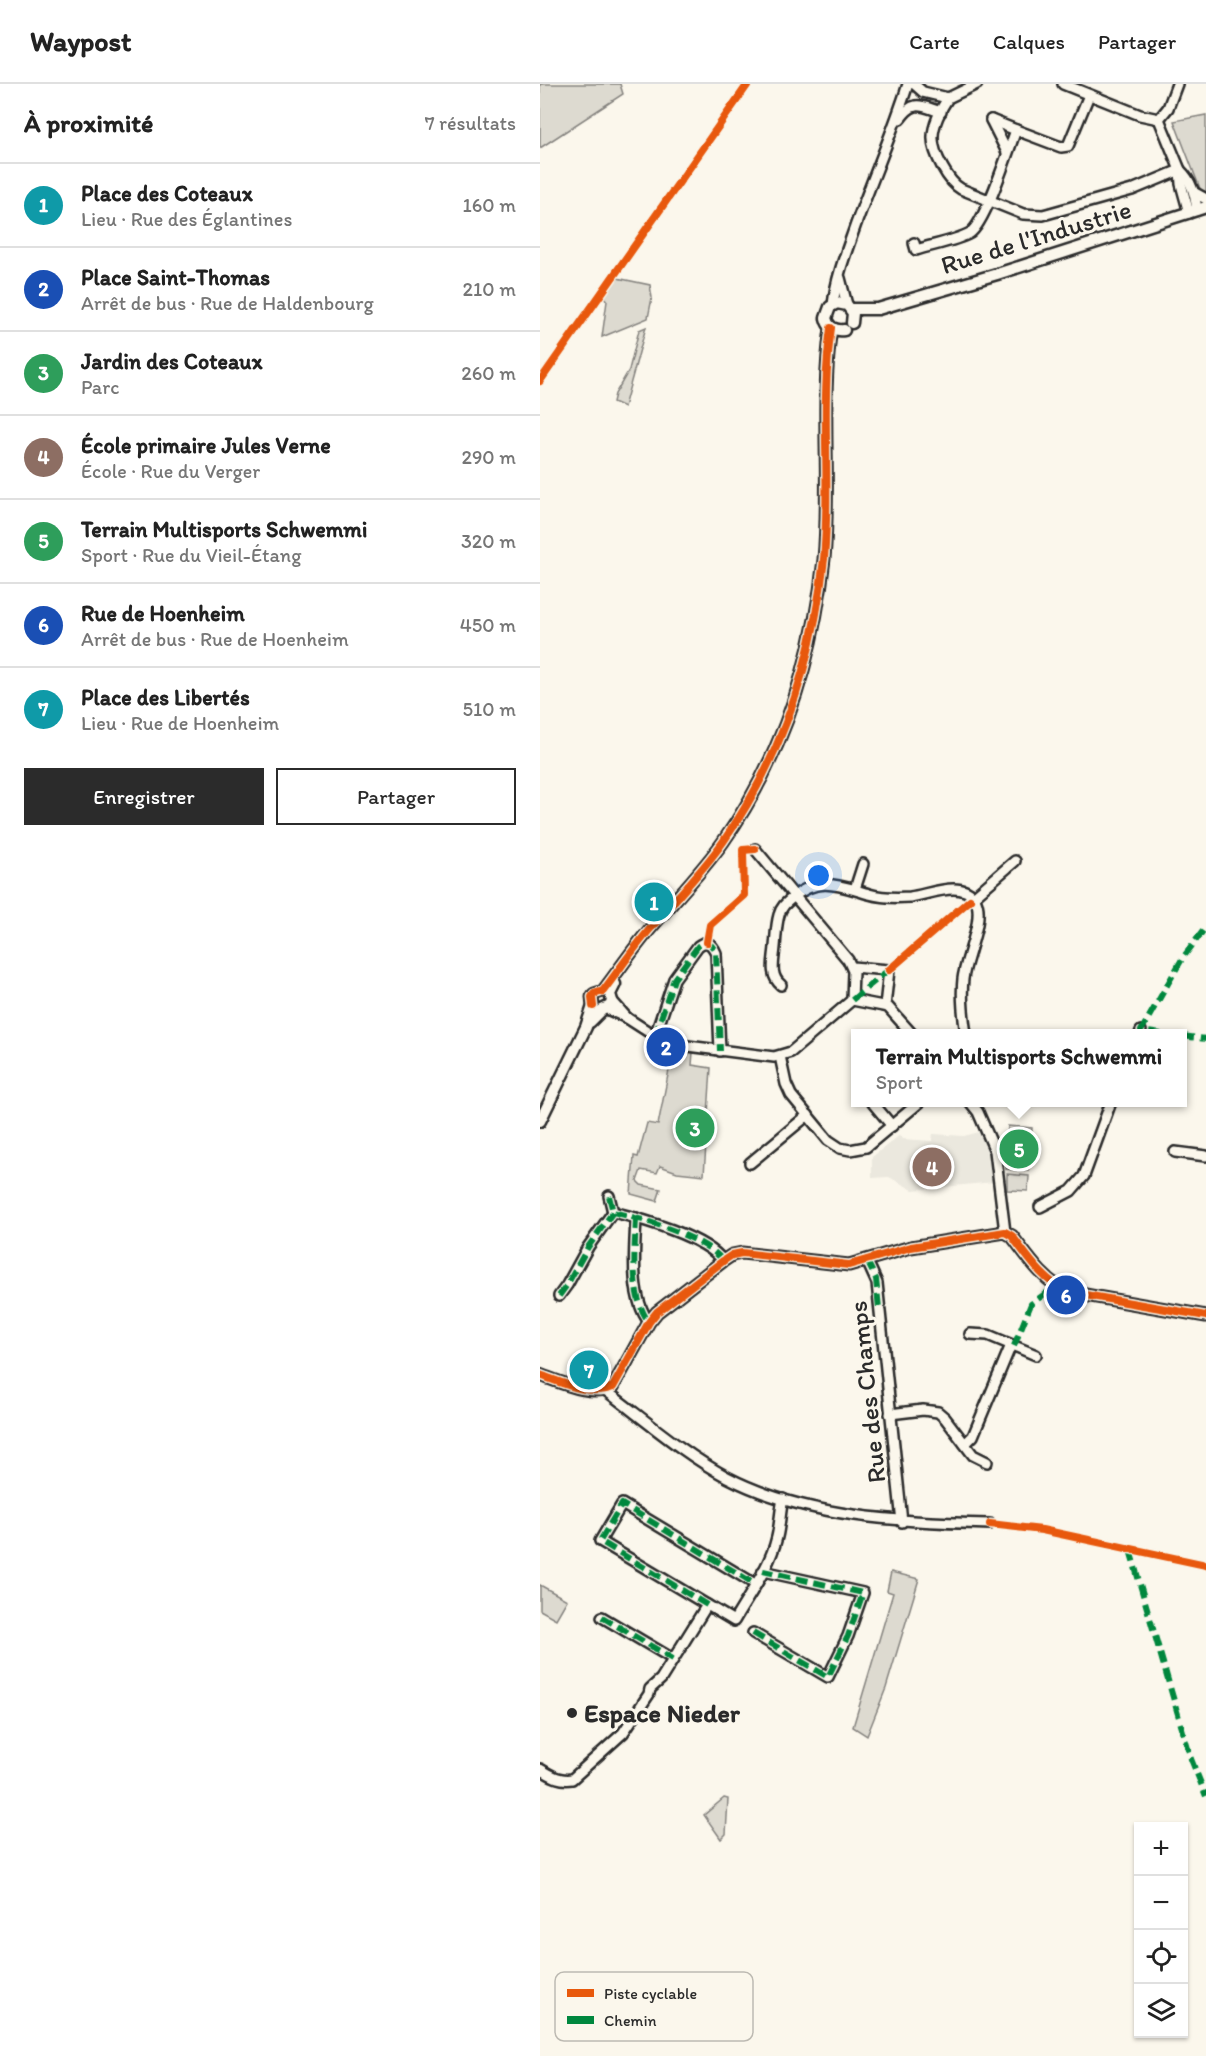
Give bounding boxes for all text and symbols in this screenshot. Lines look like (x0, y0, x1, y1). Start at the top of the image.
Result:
text: Waypost (30, 24, 132, 58)
text: Carte (909, 29, 960, 54)
text: Calques (993, 29, 1065, 54)
text: Partager (1098, 29, 1176, 54)
text: À proximité (24, 107, 153, 139)
text: 7 résultats (425, 111, 516, 135)
text: Place des Coteaux (81, 180, 253, 207)
text: 1 (39, 193, 48, 217)
text: 160 m (463, 193, 516, 217)
street label: Rue de l'Industrie (937, 193, 1135, 281)
text: Lieu · Rue des Églantines (81, 207, 292, 231)
text: Place Saint-Thomas (81, 264, 270, 291)
text: 2 (38, 277, 49, 301)
text: 210 m (463, 277, 516, 301)
text: Arrêt de bus · Rue de Haldenbourg (81, 291, 374, 315)
text: Jardin des Coteaux (81, 348, 262, 375)
text: 3 (38, 361, 49, 385)
text: 260 m (461, 361, 516, 385)
text: Parc (81, 375, 119, 399)
text: École primaire Jules Verne (81, 432, 331, 459)
text: 4 (37, 445, 50, 469)
text: 290 m (461, 445, 516, 469)
text: École · Rue du Verger (81, 459, 260, 483)
text: Terrain Multisports Schwemmi (81, 516, 368, 543)
text: 5 (38, 529, 49, 553)
text: 320 m (461, 529, 516, 553)
text: Sport · Rue du Vieil-Étang (81, 543, 301, 567)
text: Rue de Hoenheim (81, 600, 245, 627)
text: 6 (38, 613, 49, 637)
text: 450 m (460, 613, 516, 637)
text: Arrêt de bus · Rue de Hoenheim (81, 627, 349, 651)
text: Place des Libertés (81, 684, 250, 711)
text: 7 (39, 697, 48, 721)
text: 510 m (463, 697, 516, 721)
text: Lieu · Rue de Hoenheim (81, 711, 279, 735)
button: Enregistrer (24, 768, 264, 825)
button: Partager (276, 768, 516, 825)
your location (804, 861, 833, 890)
pin: 1 (634, 880, 674, 924)
pin: 2 (646, 1024, 686, 1070)
popup (851, 1029, 1187, 1107)
text: Terrain Multisports Schwemmi (876, 1043, 1162, 1070)
text: Sport (876, 1070, 923, 1094)
pin: 3 (676, 1106, 714, 1150)
pin: 5 (1000, 1126, 1038, 1172)
pin: 4 (912, 1144, 952, 1190)
pin: 6 (1046, 1272, 1086, 1318)
street label: Rue des Champs (842, 1299, 892, 1485)
pin: 7 (569, 1348, 608, 1392)
place label: Espace Nieder (584, 1697, 741, 1729)
marker: Espace Nieder (565, 1706, 579, 1720)
map controls (1134, 1822, 1188, 2038)
button: + (1134, 1822, 1188, 1876)
button: − (1134, 1876, 1188, 1930)
button: locate (1134, 1930, 1188, 1984)
legend (555, 1972, 753, 2041)
text: Piste cyclable (604, 1984, 697, 2003)
button: layers (1134, 1984, 1188, 2038)
text: Chemin (604, 2011, 657, 2030)

